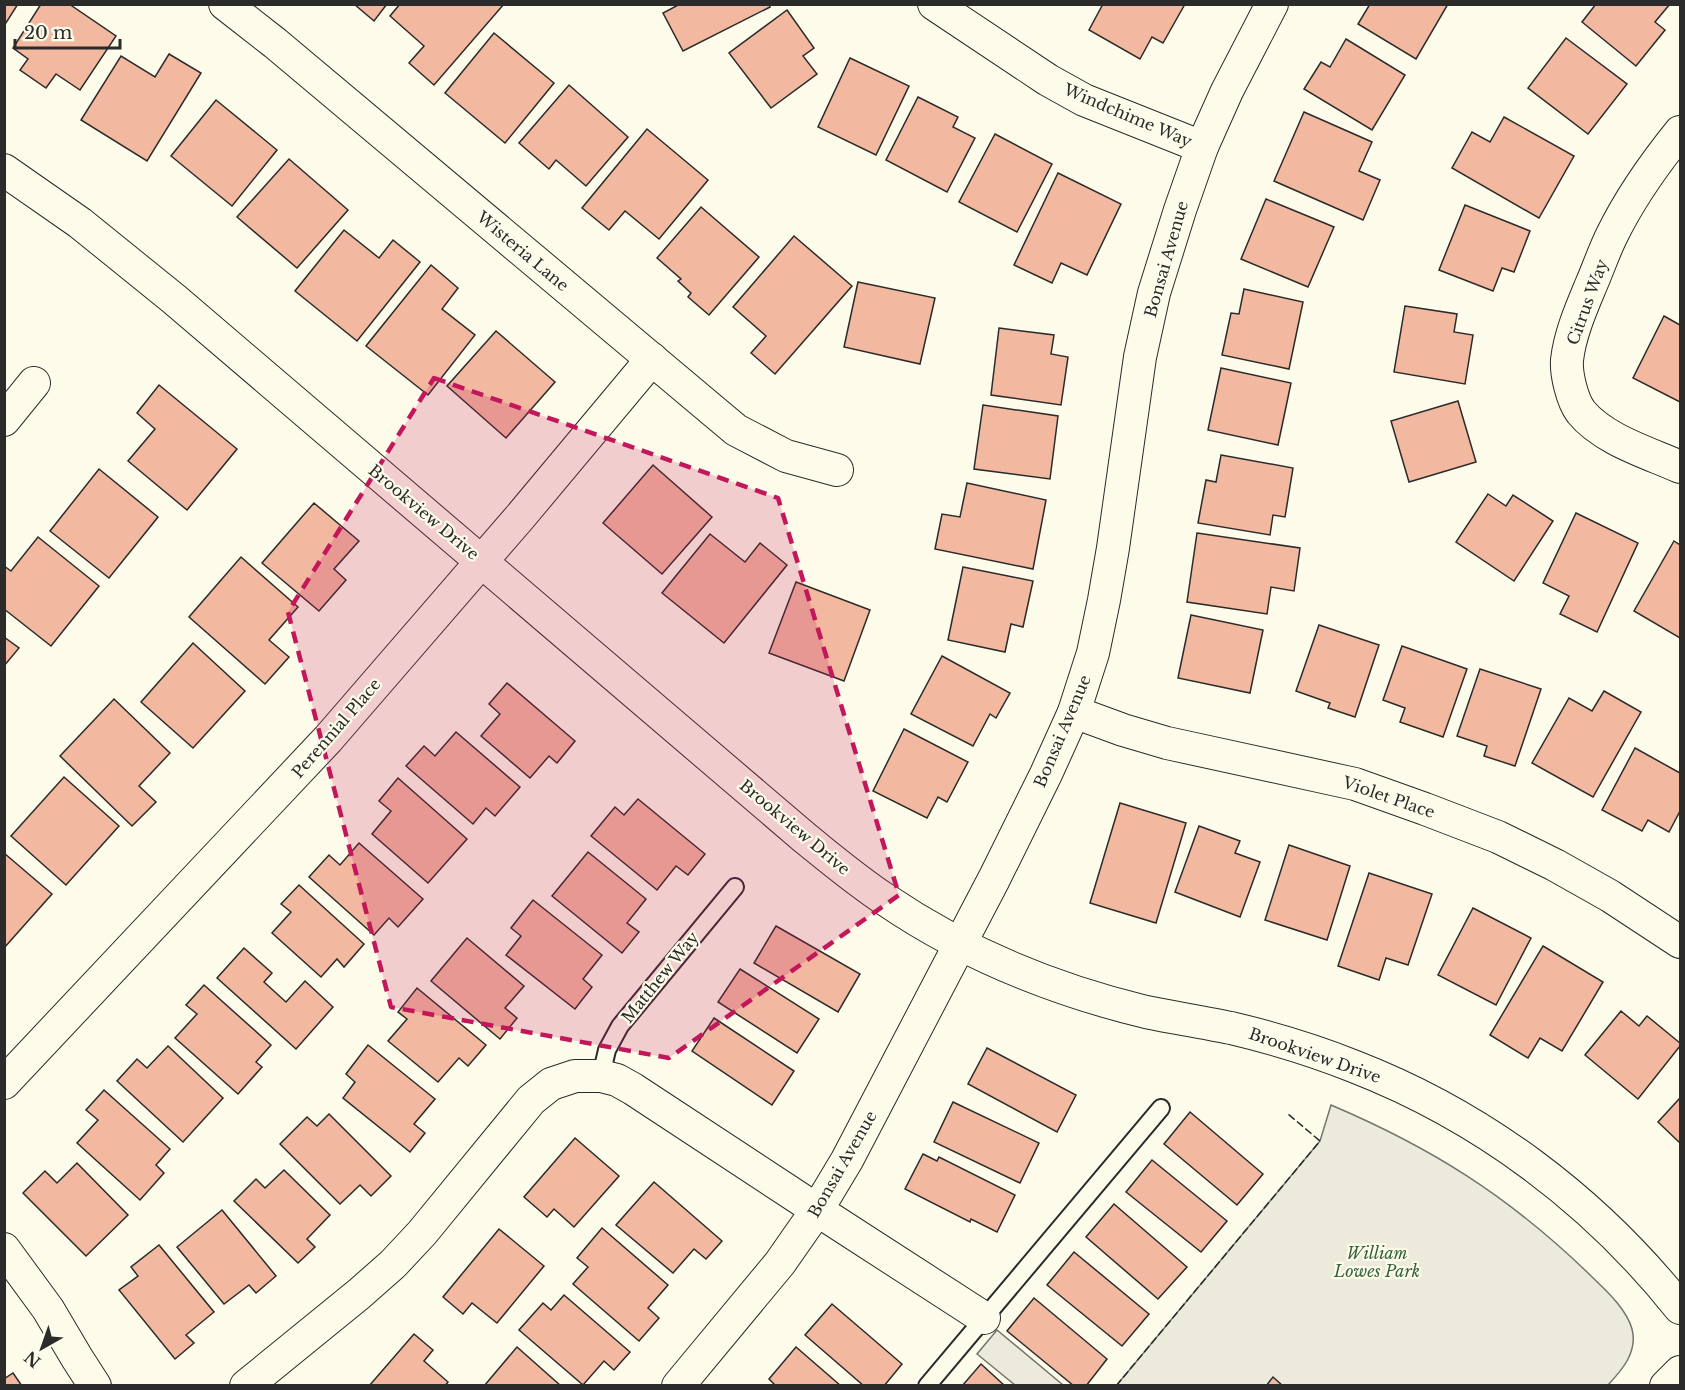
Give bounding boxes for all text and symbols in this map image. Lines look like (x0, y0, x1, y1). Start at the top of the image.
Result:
scale bar (15, 12, 120, 50)
text: 20 m (24, 22, 72, 44)
street label: Windchime Way (1060, 79, 1196, 151)
street label: Bonsai Avenue (1140, 198, 1192, 320)
street label: Wisteria Lane (472, 206, 573, 295)
street label: Citrus Way (1562, 256, 1612, 348)
street label: Brookview Drive (365, 460, 483, 564)
street label: Bonsai Avenue (1029, 672, 1095, 790)
street label: Perennial Place (287, 674, 385, 782)
street label: Violet Place (1339, 772, 1438, 822)
street label: Brookview Drive (736, 775, 854, 879)
street label: Matthew Way (617, 927, 703, 1027)
street label: Brookview Drive (1246, 1023, 1384, 1087)
street label: Bonsai Avenue (803, 1107, 881, 1221)
park label: William Lowes Park (1333, 1243, 1420, 1281)
north arrow (12, 1318, 72, 1378)
text: N (20, 1347, 45, 1372)

